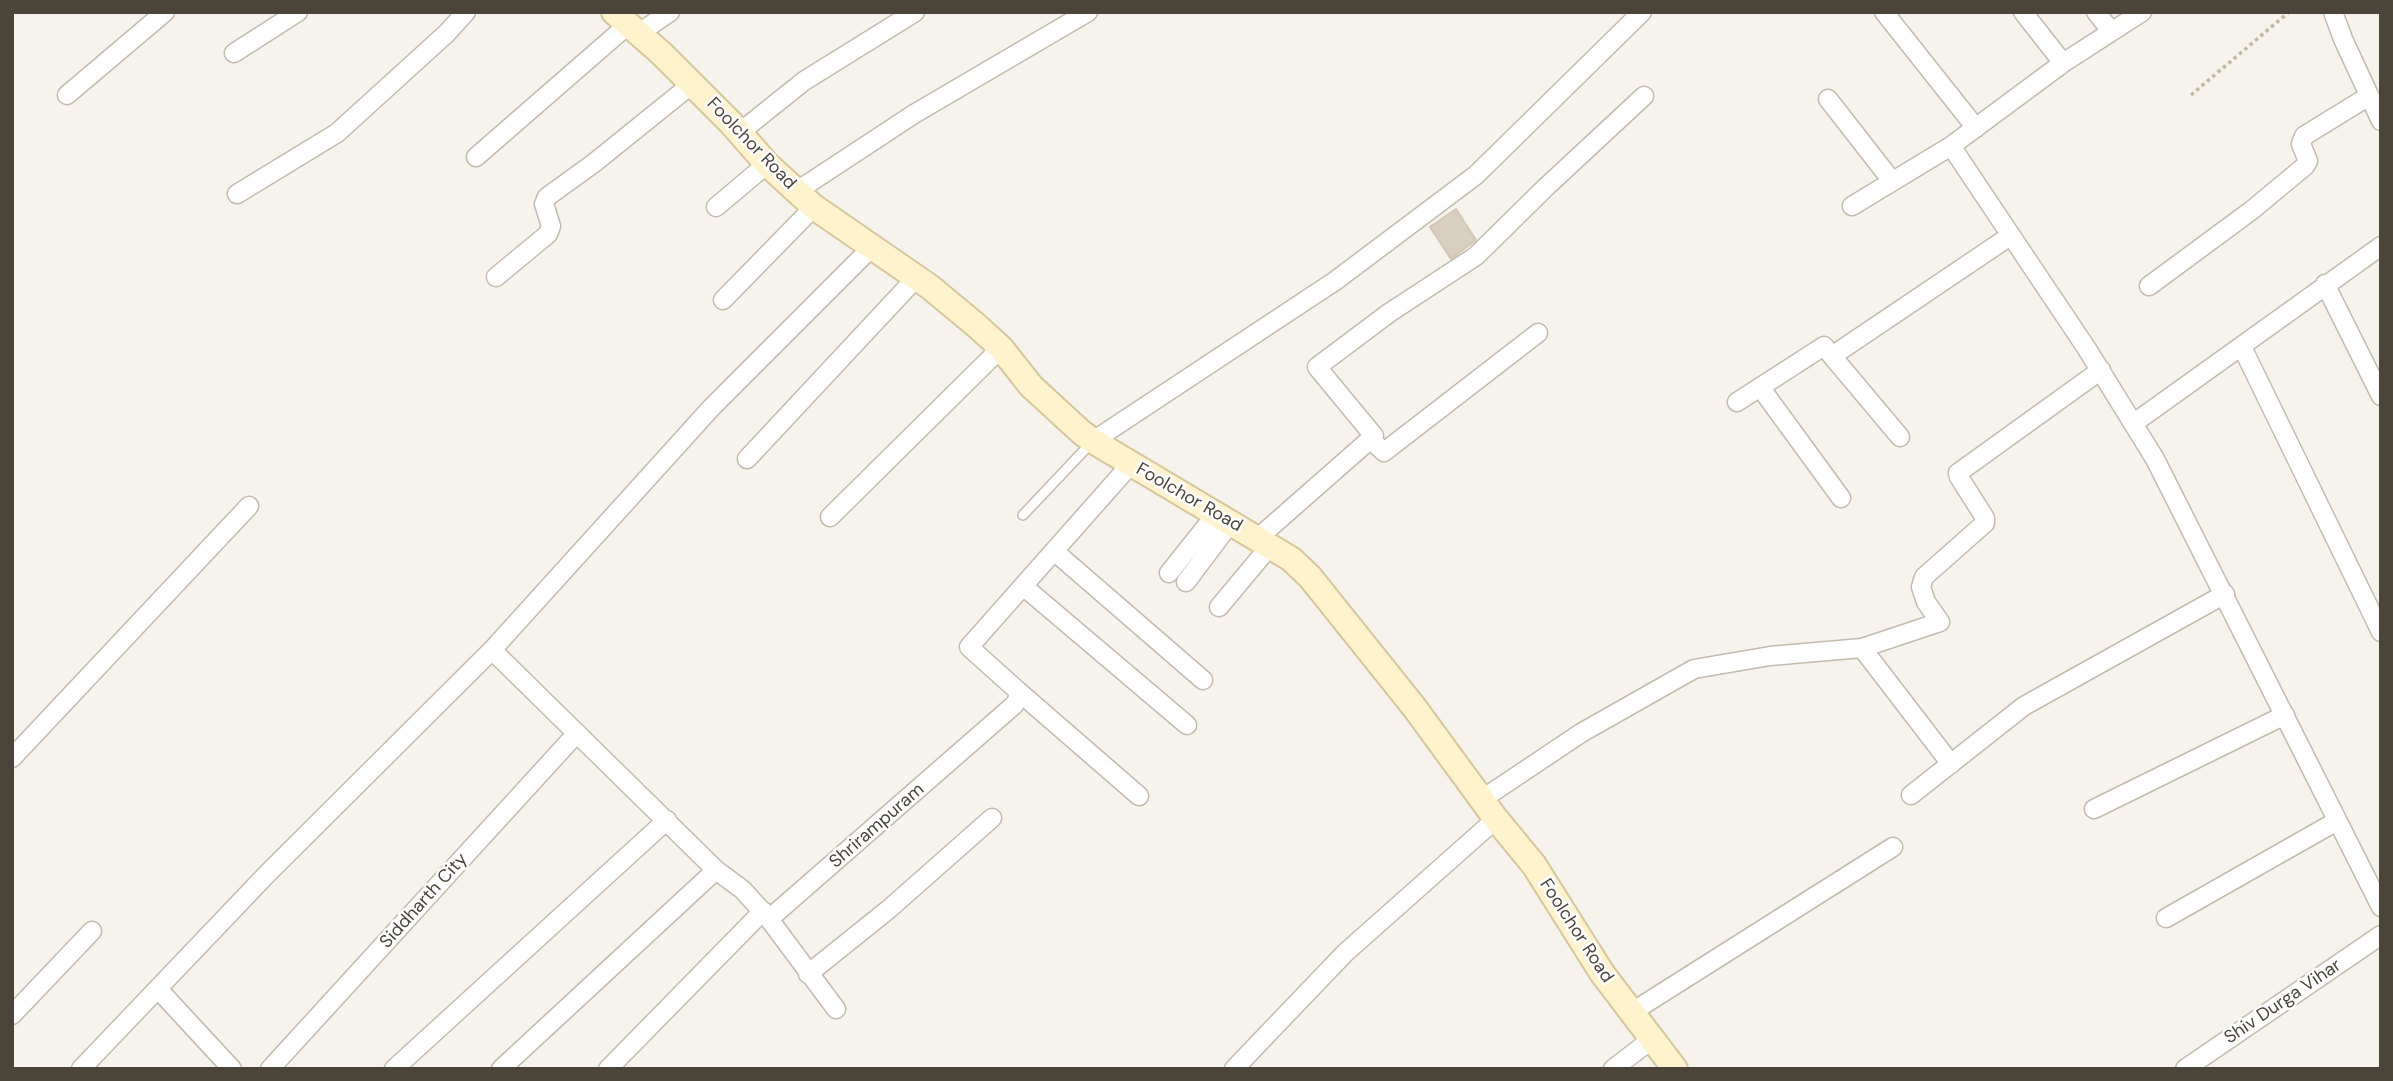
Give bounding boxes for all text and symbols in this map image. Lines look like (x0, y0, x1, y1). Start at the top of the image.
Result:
street label: Foolchor Road (702, 94, 800, 194)
street label: Foolchor Road (1132, 459, 1246, 537)
street label: Shrirampuram (825, 779, 929, 873)
street label: Siddharth City (376, 849, 472, 953)
street label: Foolchor Road (1534, 875, 1618, 987)
street label: Shiv Durga Vihar (2220, 955, 2346, 1049)

